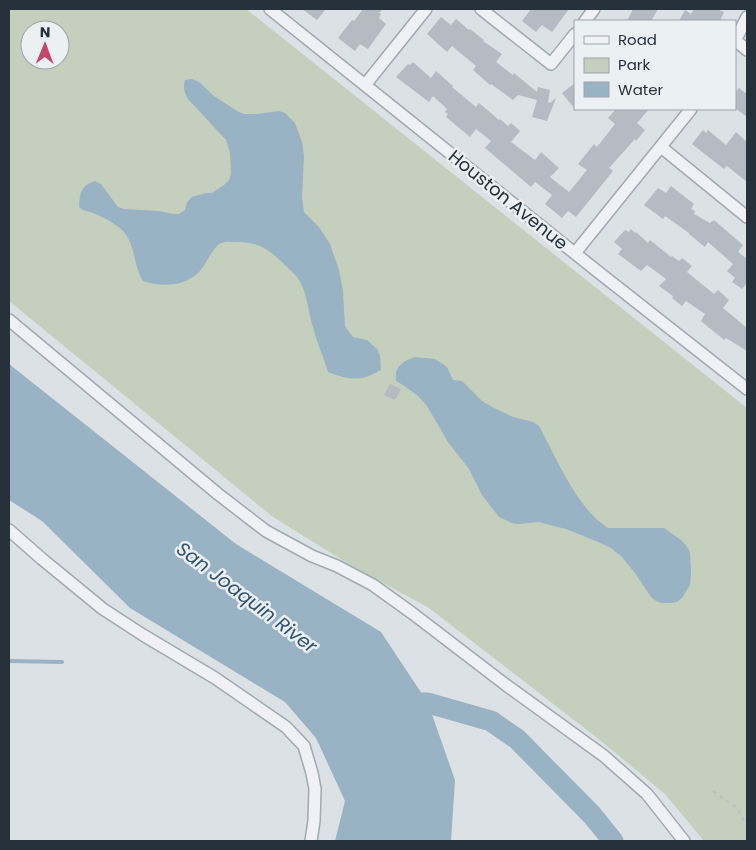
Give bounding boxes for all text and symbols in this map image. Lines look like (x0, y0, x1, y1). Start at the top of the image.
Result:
north arrow (20, 20, 70, 70)
legend (574, 20, 736, 110)
text: N (40, 22, 51, 42)
text: Road (618, 29, 657, 50)
text: Park (618, 54, 650, 75)
text: Water (618, 79, 664, 100)
street label: Houston Avenue (443, 144, 573, 256)
water label: San Joaquin River (171, 535, 323, 660)

